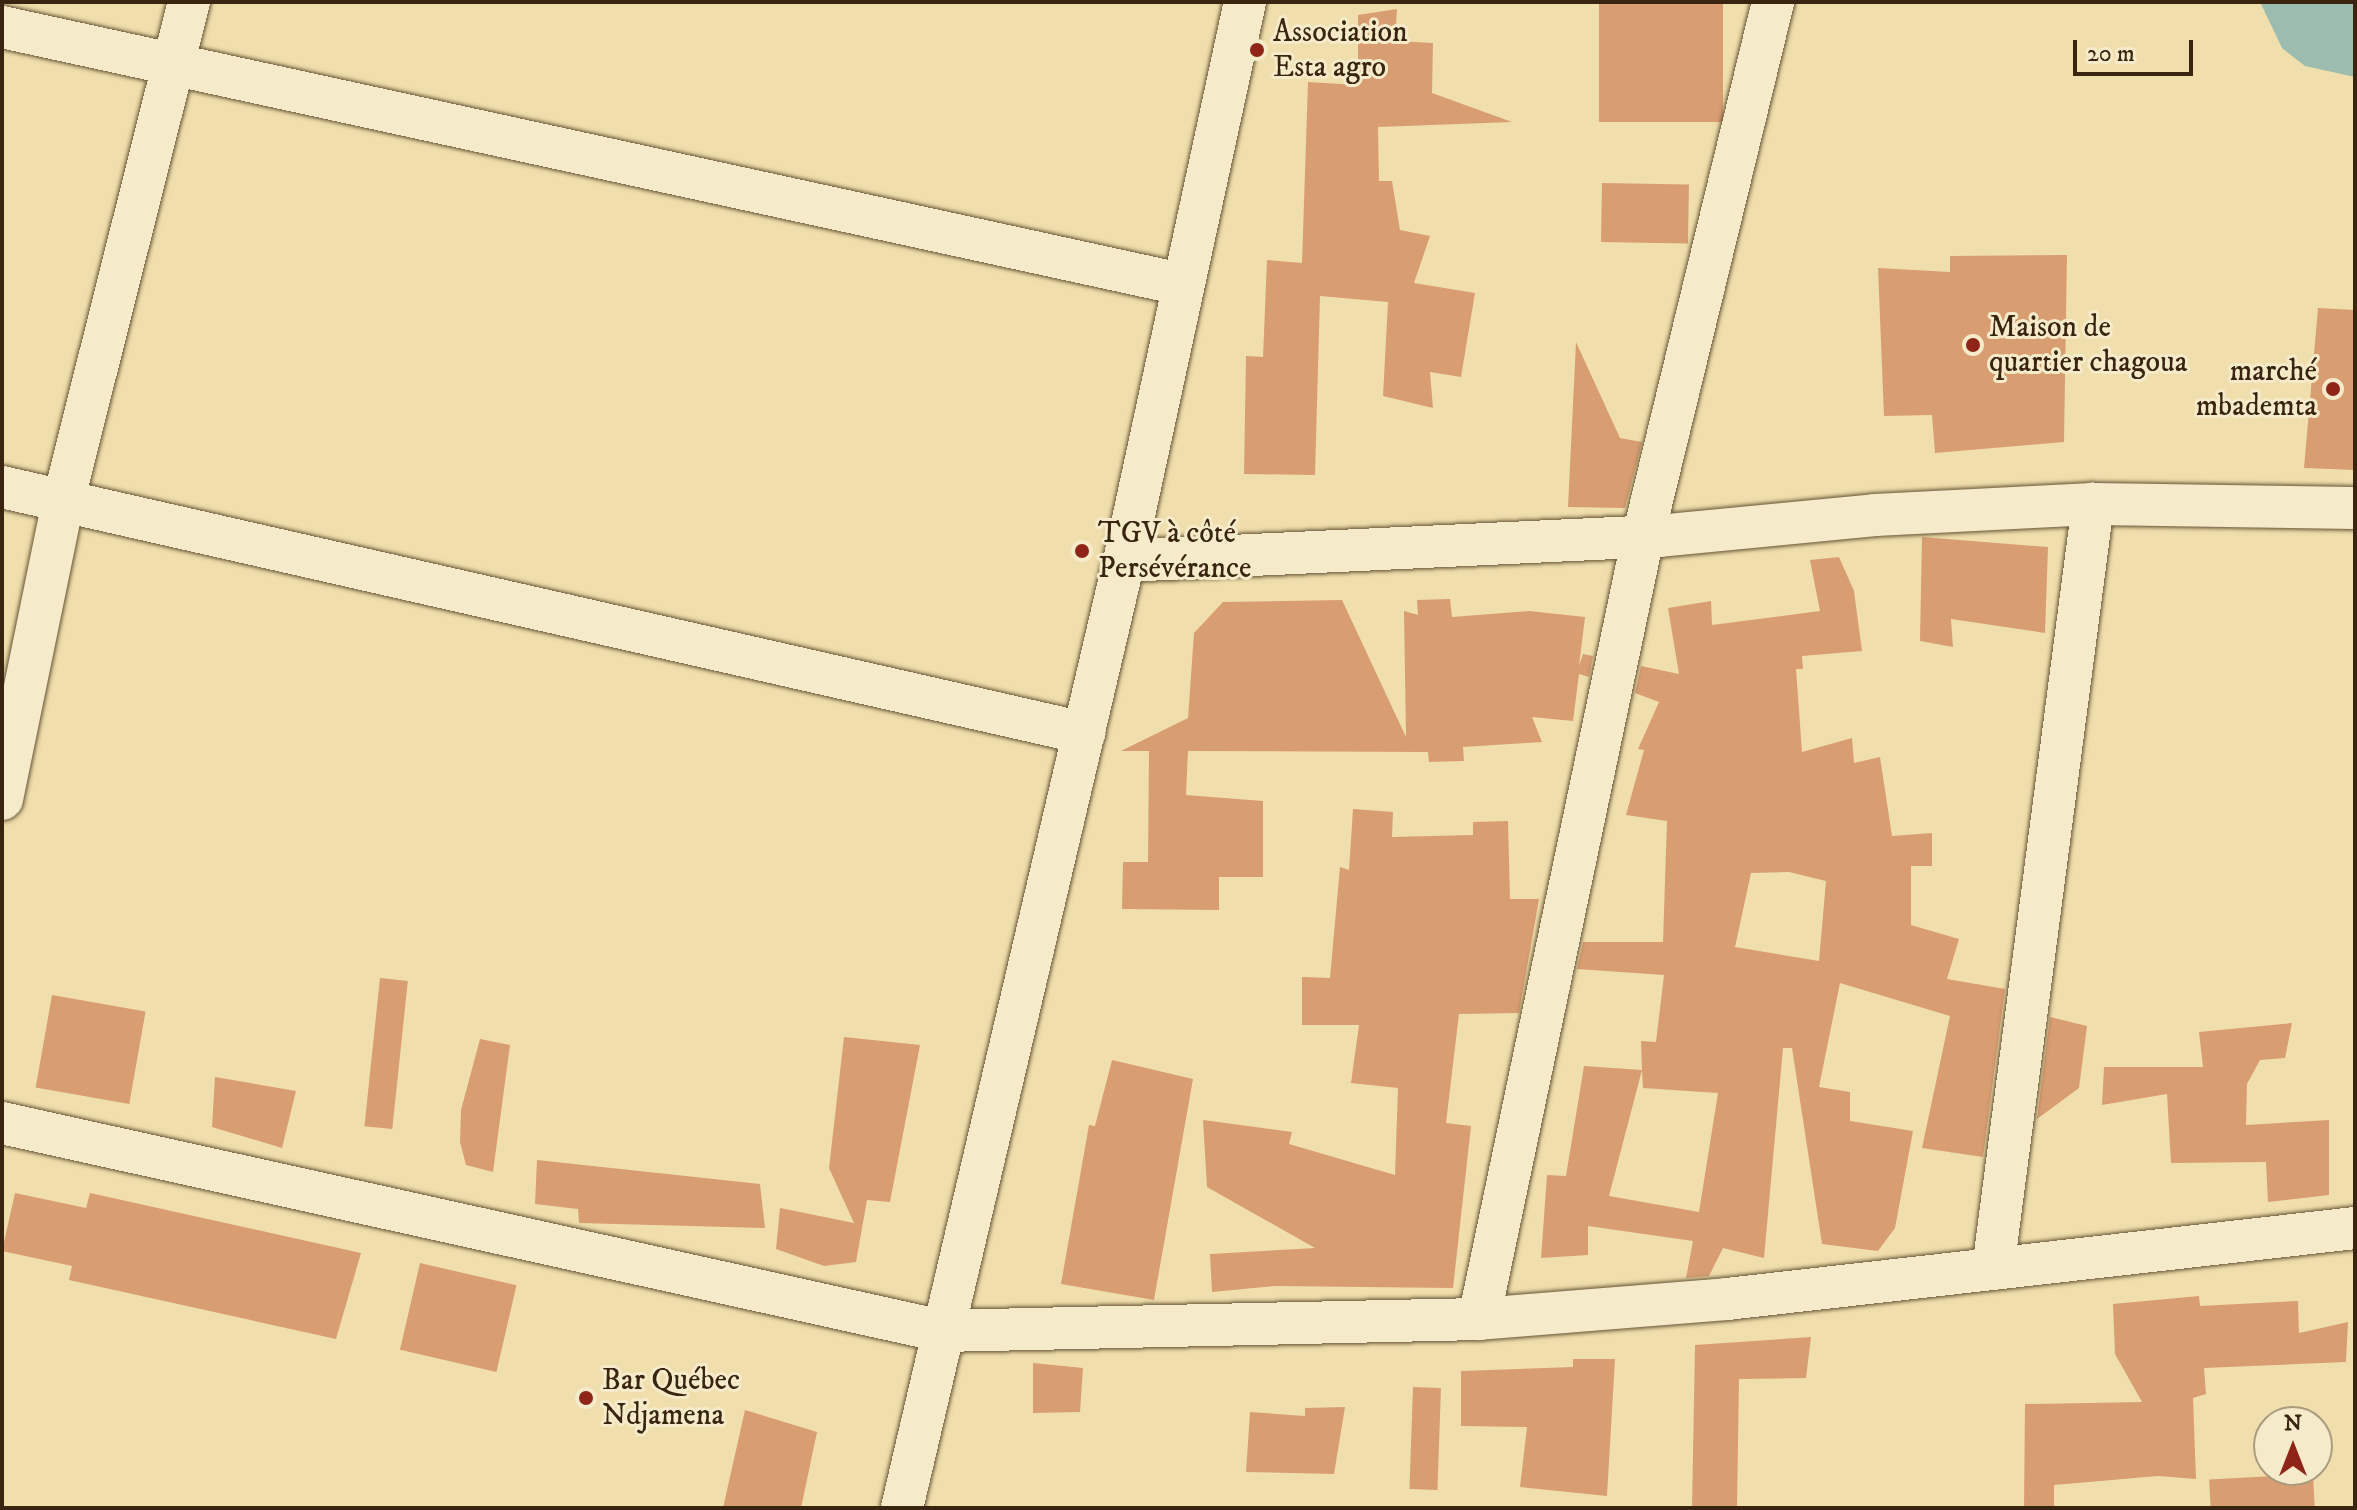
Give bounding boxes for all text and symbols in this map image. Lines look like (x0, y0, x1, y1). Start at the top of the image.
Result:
place label: Association Esta agro (1273, 15, 1408, 86)
scale bar (2077, 24, 2197, 74)
text: 20 m (2087, 39, 2135, 69)
marker: Association Esta agro (1248, 41, 1266, 59)
place label: Maison de quartier chagoua (1989, 310, 2187, 380)
marker: Maison de quartier chagoua (1964, 336, 1982, 354)
place label: marché mbademta (2196, 354, 2317, 424)
marker: marché mbademta (2324, 380, 2342, 398)
place label: TGV à côté Persévérance (1098, 516, 1251, 586)
marker: TGV à côté Persévérance (1073, 542, 1091, 560)
place label: Bar Québec Ndjamena (602, 1363, 740, 1434)
marker: Bar Québec Ndjamena (577, 1389, 595, 1407)
north arrow (2253, 1406, 2333, 1486)
text: N (2284, 1410, 2302, 1437)

